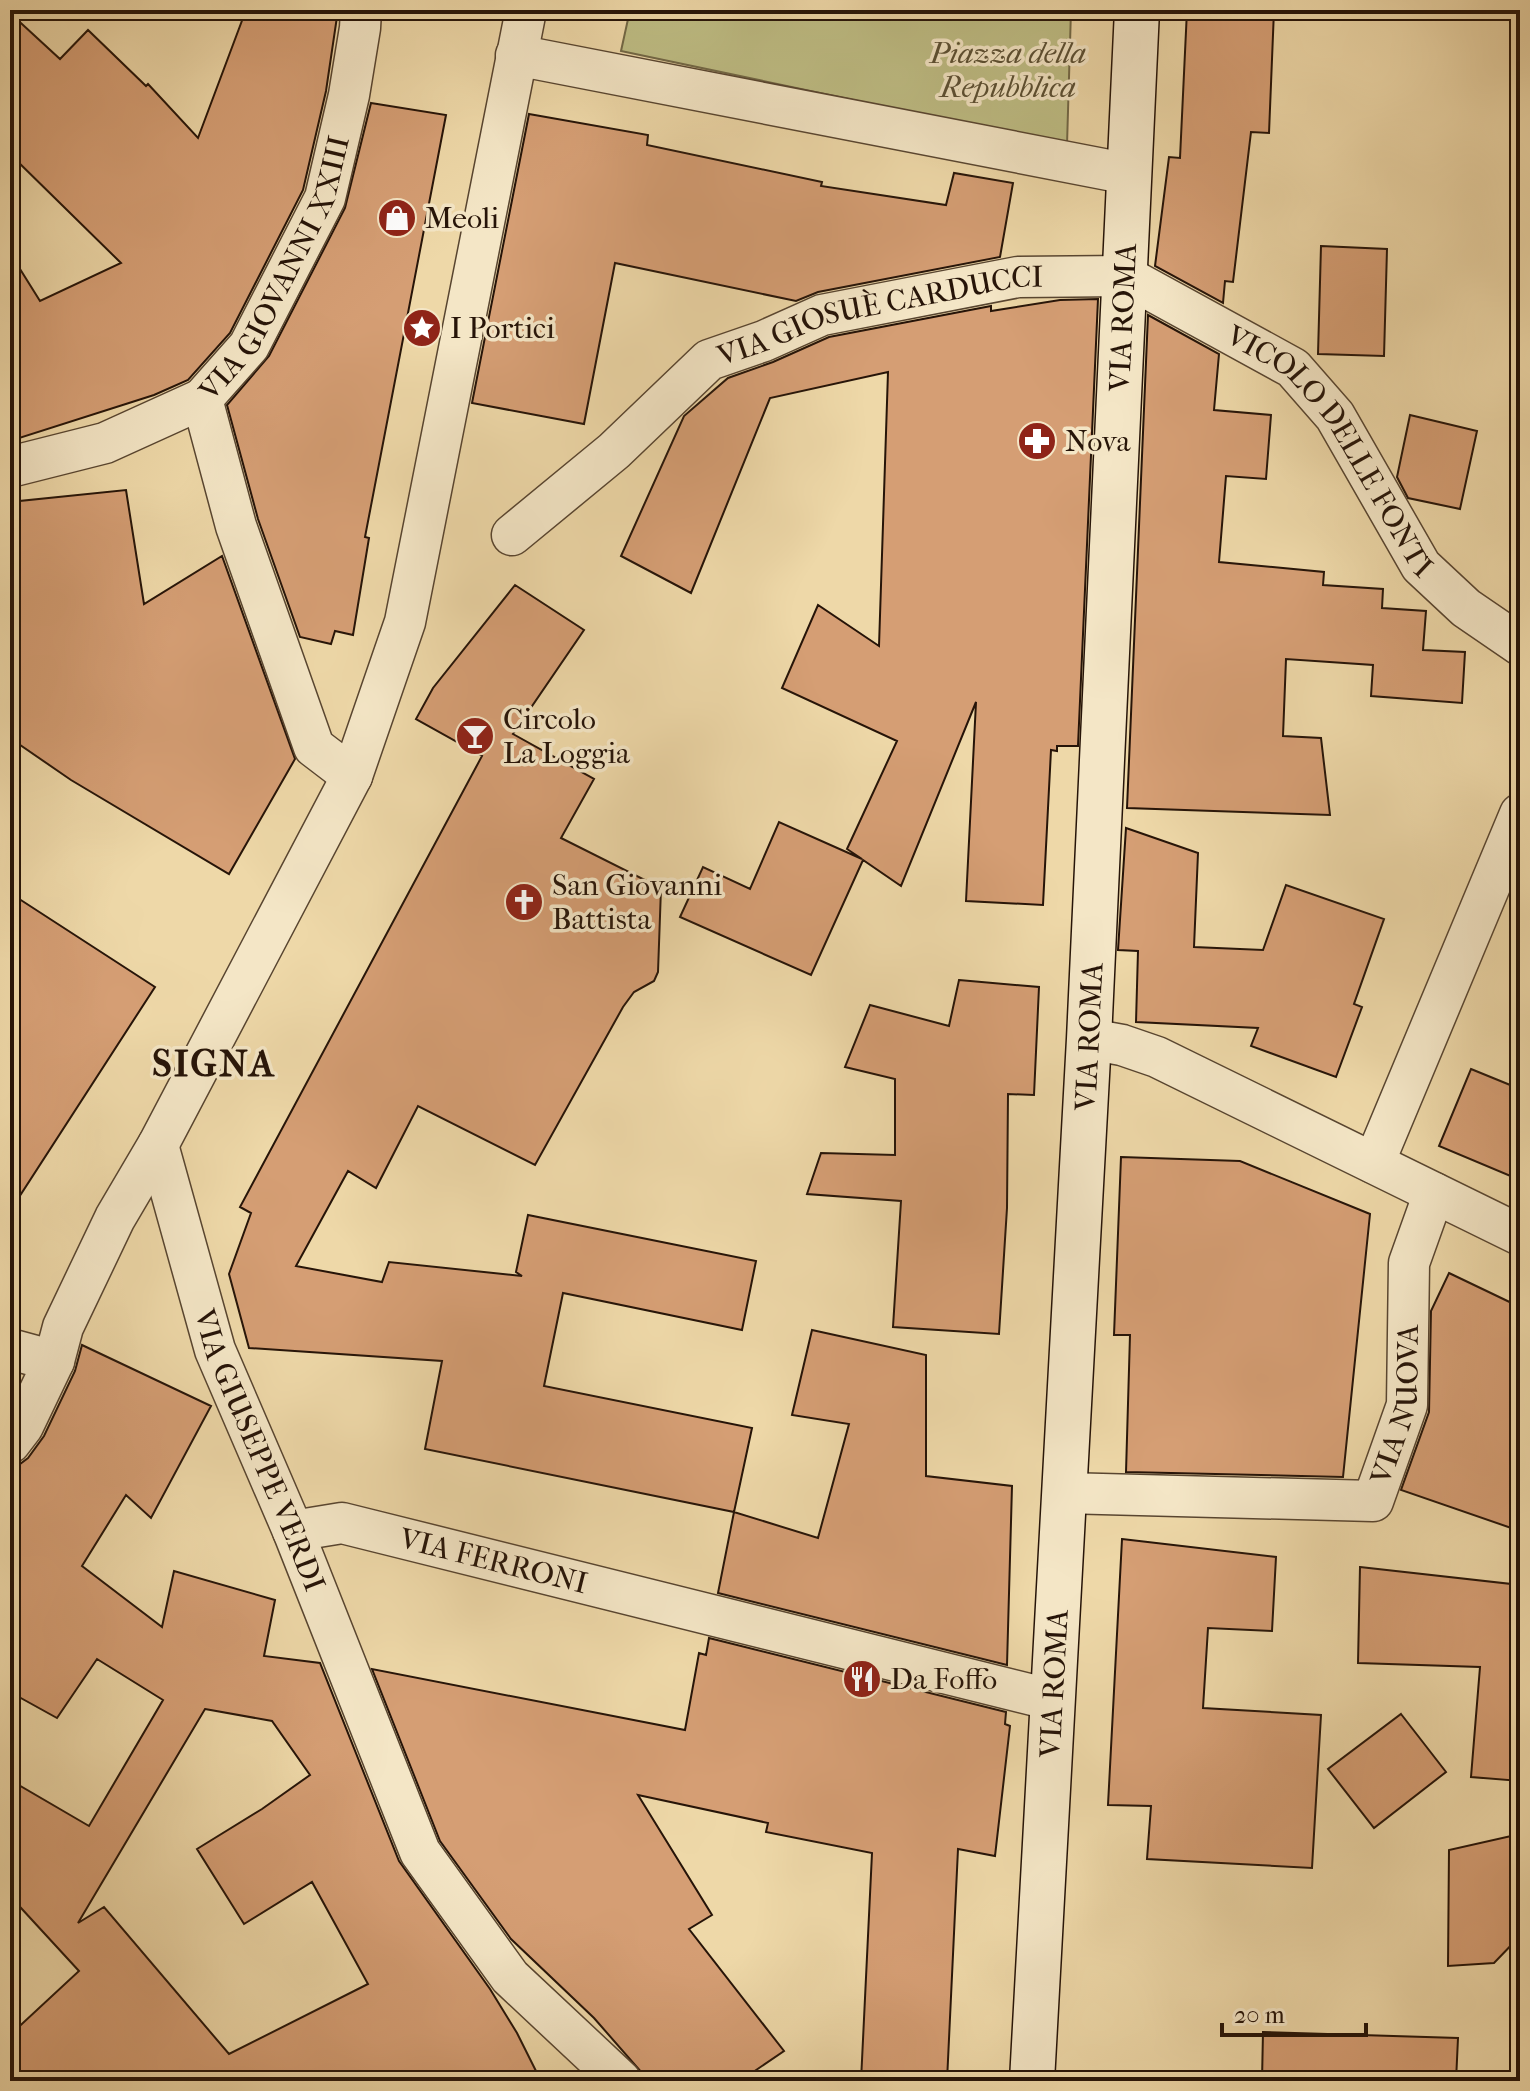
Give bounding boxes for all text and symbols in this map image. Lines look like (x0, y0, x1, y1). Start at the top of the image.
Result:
park label: Piazza della Repubblica (928, 36, 1086, 105)
street label: VIA GIOVANNI XXIII (191, 132, 357, 409)
shop icon: Meoli (376, 197, 418, 239)
place label: Meoli (425, 201, 499, 236)
street label: VIA ROMA (1102, 242, 1144, 393)
street label: VIA GIOSUÈ CARDUCCI (712, 260, 1043, 374)
place icon: I Portici (401, 307, 443, 349)
place label: I Portici (450, 311, 555, 346)
street label: VICOLO DELLE FONTI (1219, 318, 1439, 585)
pharmacy icon: Nova (1016, 420, 1058, 462)
place label: Nova (1065, 424, 1132, 459)
place label: Circolo La Loggia (503, 702, 631, 771)
bar icon: Circolo La Loggia (454, 715, 496, 757)
place label: San Giovanni Battista (552, 868, 722, 937)
church icon: San Giovanni Battista (503, 881, 545, 923)
street label: VIA ROMA (1068, 961, 1111, 1113)
district label: SIGNA (152, 1041, 276, 1086)
street label: VIA GIUSEPPE VERDI (186, 1304, 332, 1596)
street label: VIA NUOVA (1363, 1323, 1426, 1490)
street label: VIA FERRONI (395, 1521, 591, 1601)
street label: VIA ROMA (1033, 1608, 1076, 1760)
restaurant icon: Da Foffo (841, 1658, 883, 1700)
place label: Da Foffo (890, 1662, 997, 1697)
scale bar (1222, 1987, 1366, 2037)
text: 20 m (1234, 2001, 1285, 2029)

